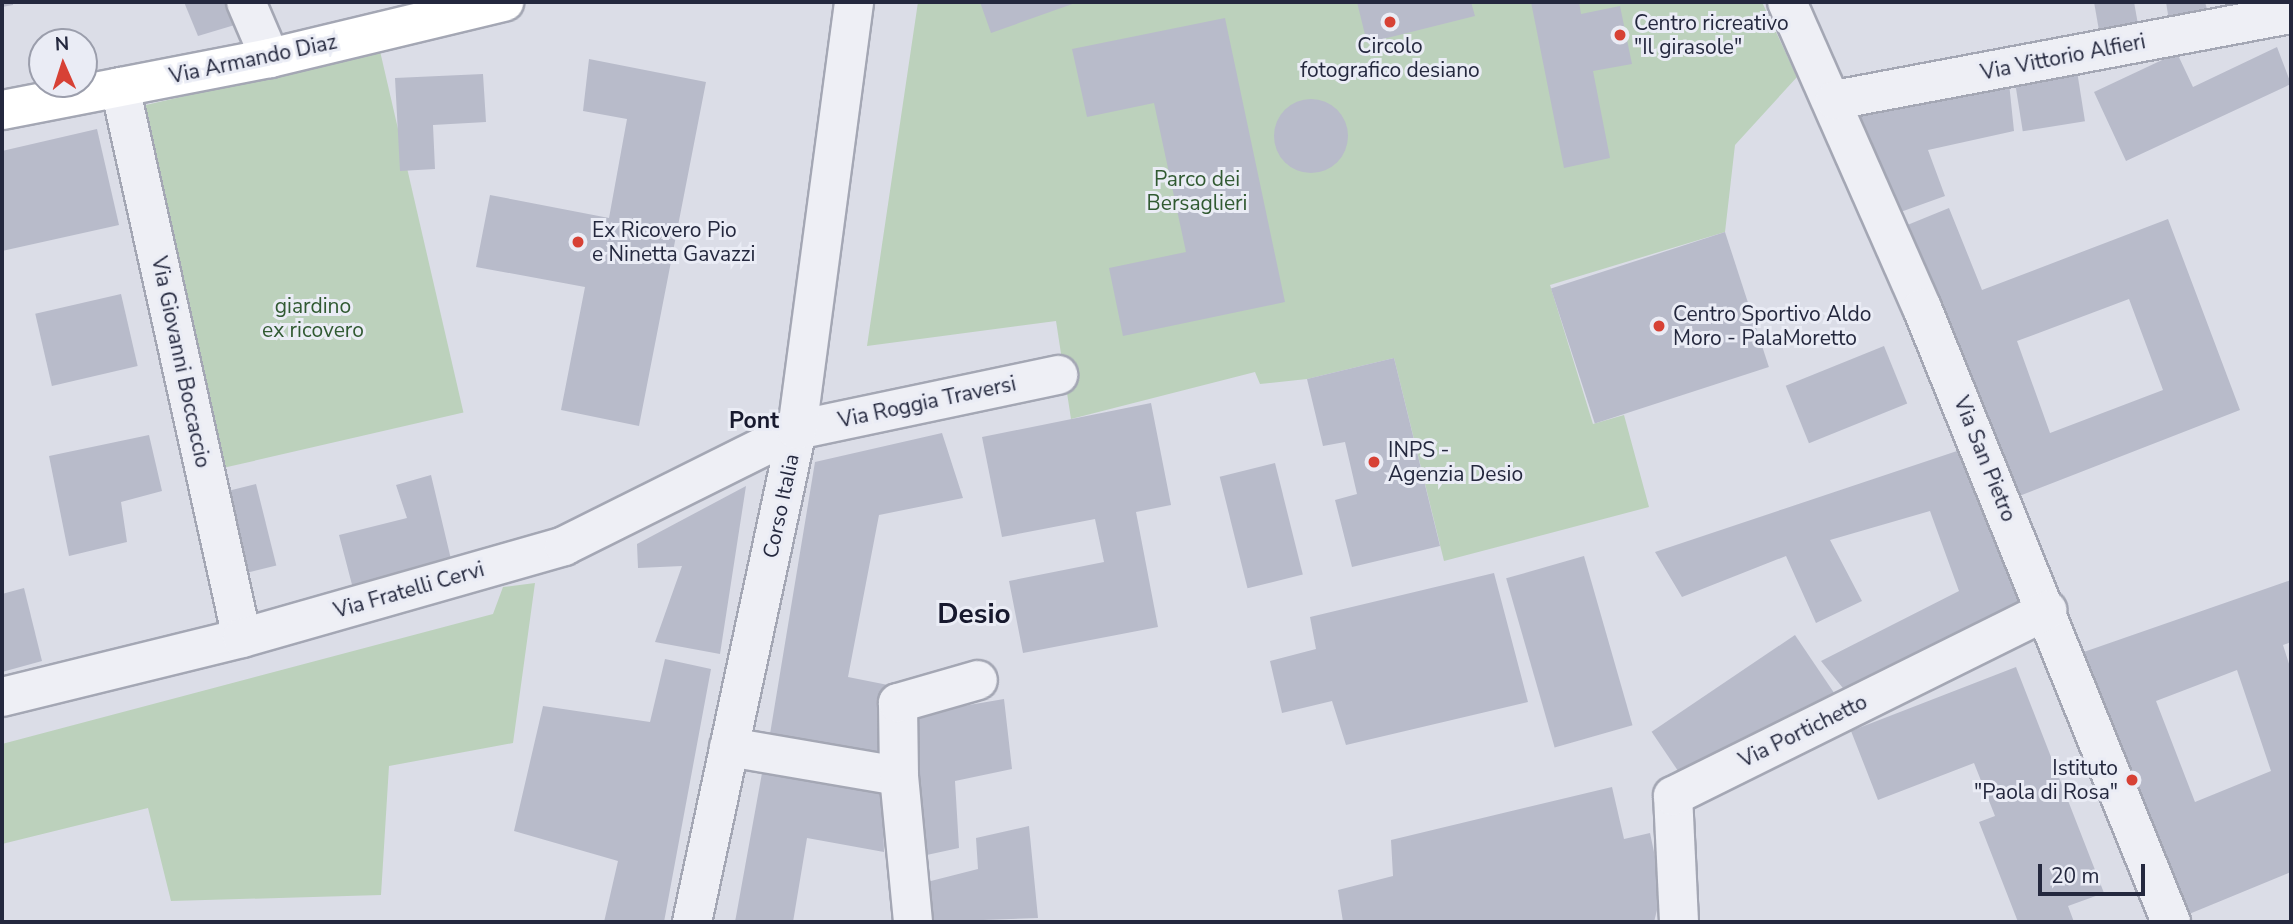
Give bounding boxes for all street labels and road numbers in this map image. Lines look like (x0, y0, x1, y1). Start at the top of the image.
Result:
street label: Via Armando Diaz (167, 29, 339, 89)
street label: Via Vittorio Alfieri (1978, 29, 2148, 85)
street label: Via Giovanni Boccaccio (146, 254, 216, 470)
street label: Via Roggia Traversi (836, 371, 1018, 433)
street label: Via San Pietro (1948, 393, 2022, 525)
street label: Corso Italia (758, 452, 804, 560)
street label: Via Fratelli Cervi (331, 556, 487, 624)
street label: Via Portichetto (1735, 689, 1871, 773)

